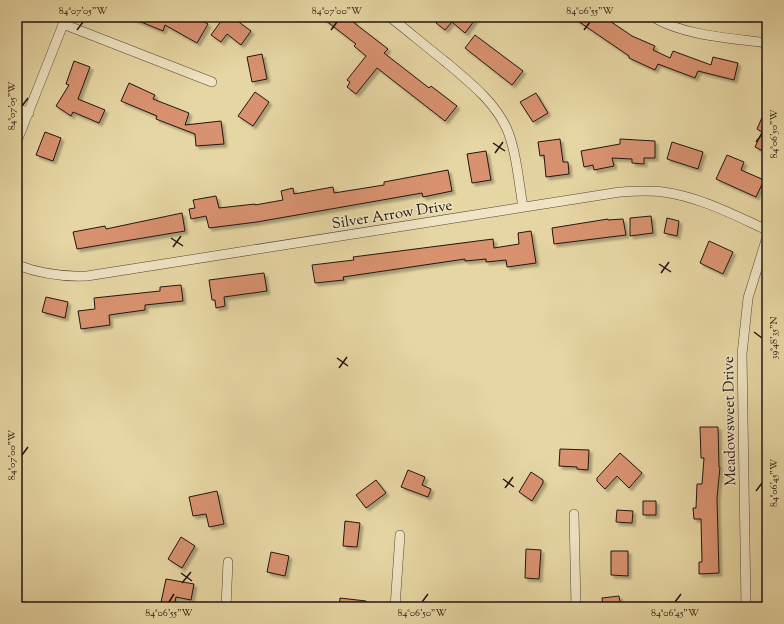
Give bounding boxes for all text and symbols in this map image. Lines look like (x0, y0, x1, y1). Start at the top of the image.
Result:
text: 84°07'05"W (59, 4, 107, 19)
text: 84°07'00"W (312, 4, 362, 19)
text: 84°06'55"W (566, 4, 614, 19)
text: 84°07'05"W (5, 82, 20, 130)
text: 84°06'50"W (767, 110, 782, 158)
street label: Silver Arrow Drive (330, 196, 454, 235)
text: 39°48'35"N (767, 317, 782, 359)
street label: Meadowsweet Drive (719, 356, 742, 486)
text: 84°07'00"W (5, 430, 20, 480)
text: 84°06'45"W (767, 459, 782, 507)
text: 84°06'55"W (145, 606, 193, 621)
text: 84°06'50"W (398, 606, 446, 621)
text: 84°06'45"W (651, 606, 699, 621)

